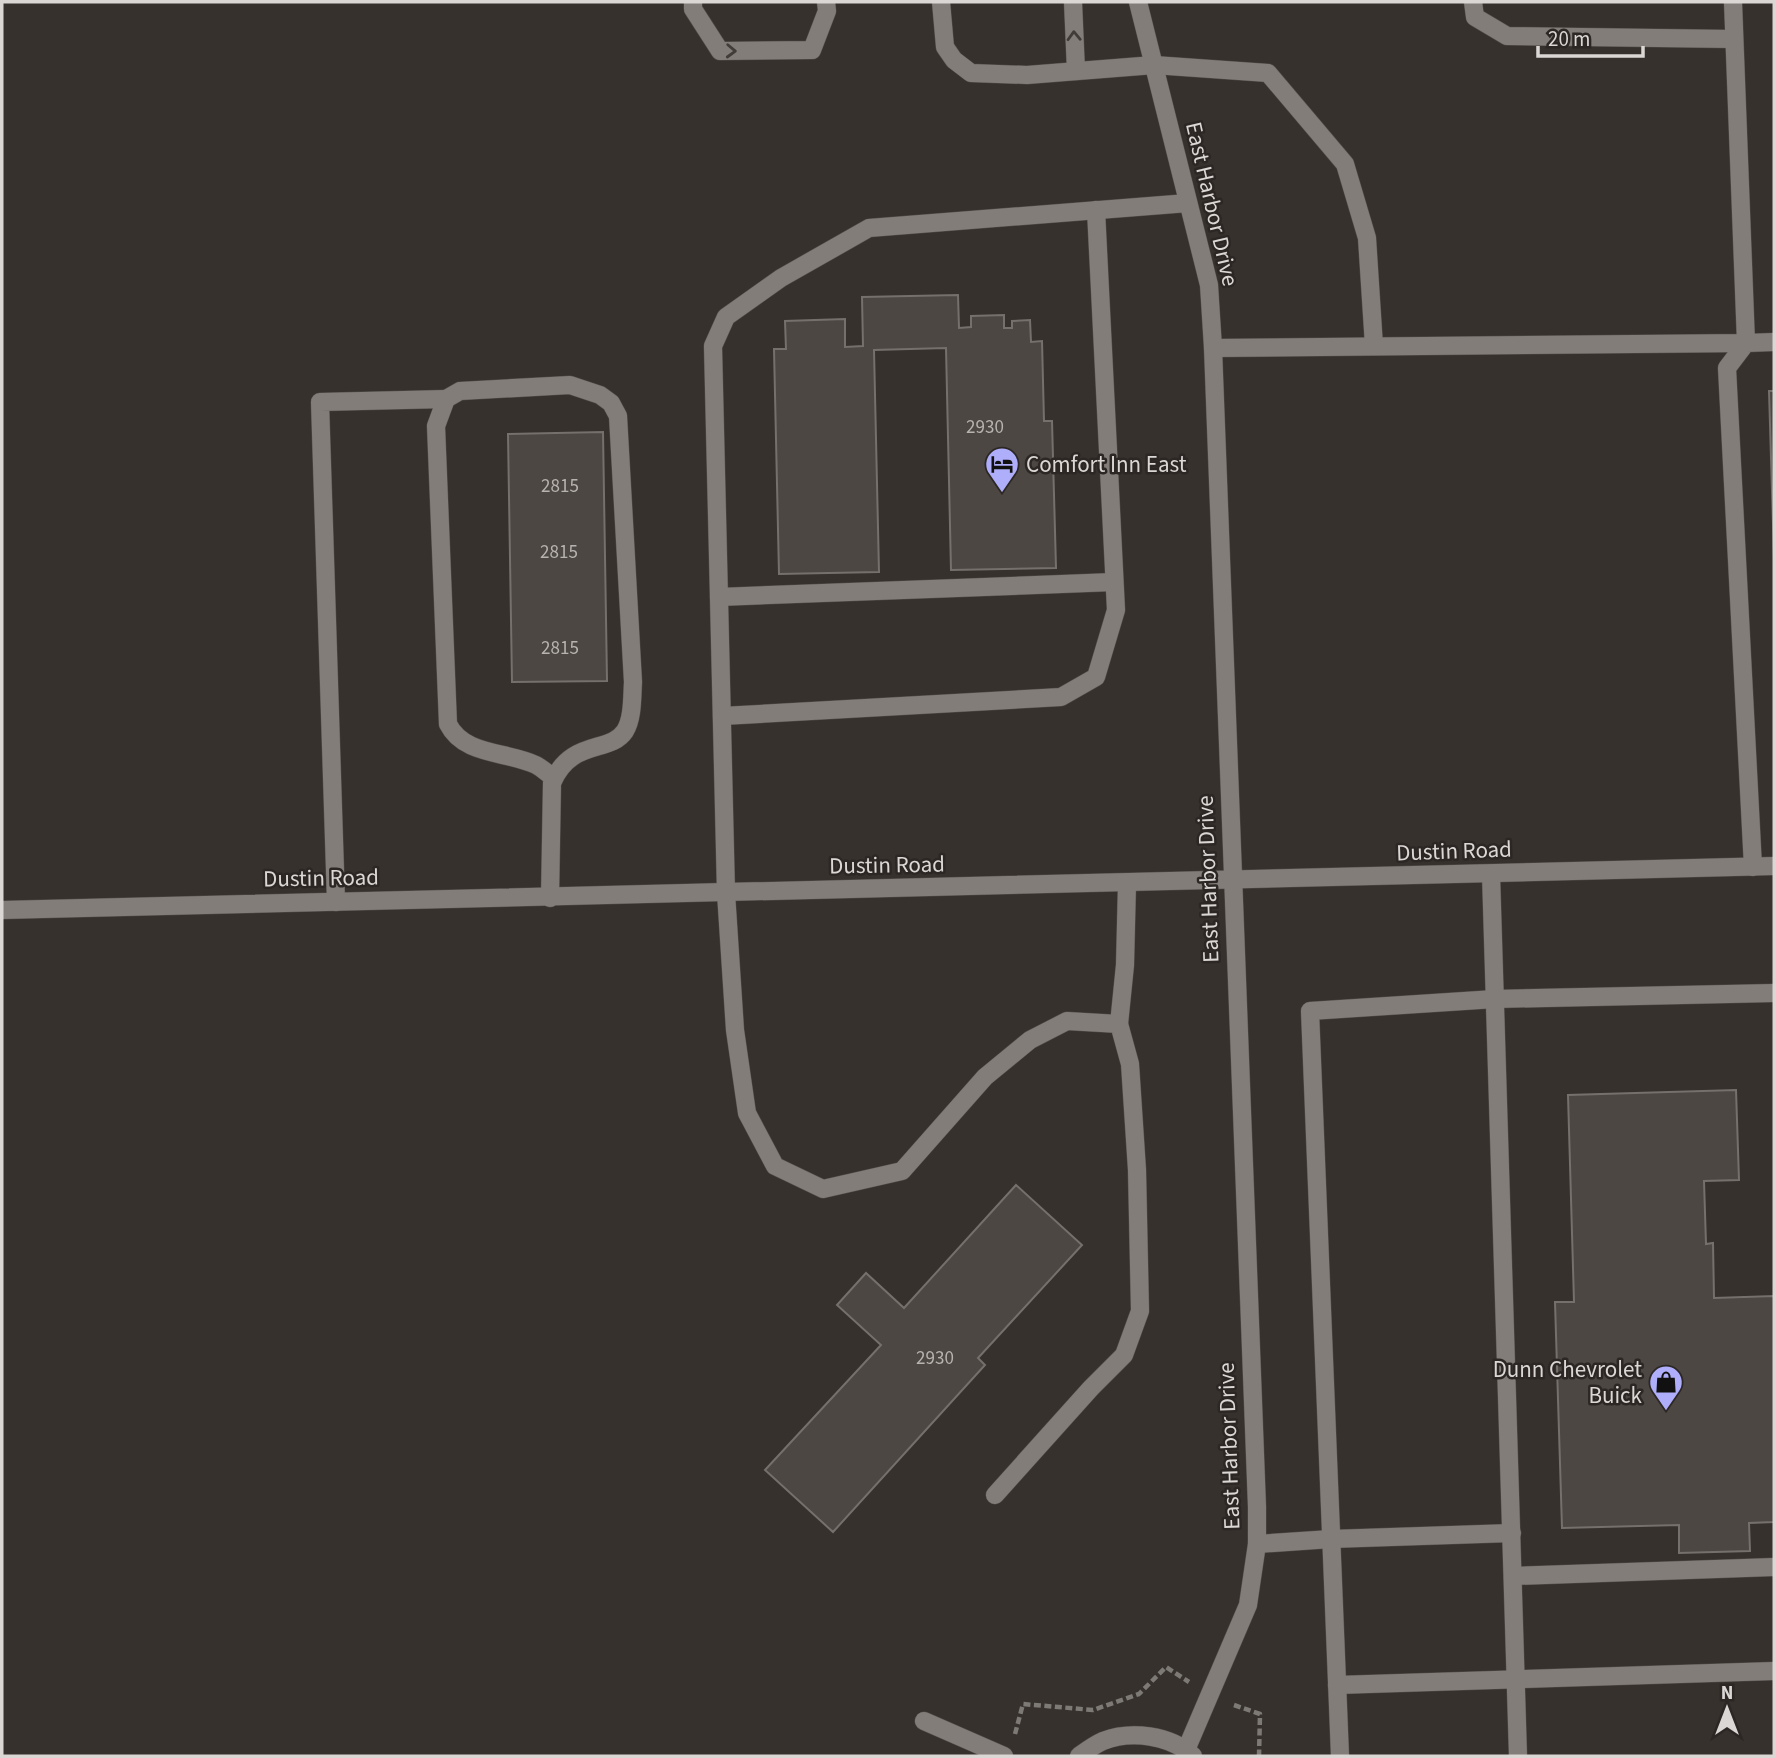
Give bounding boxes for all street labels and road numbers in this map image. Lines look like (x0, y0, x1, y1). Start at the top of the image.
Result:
street label: East Harbor Drive (1177, 119, 1247, 289)
street label: East Harbor Drive (1189, 795, 1227, 963)
street label: Dustin Road (1396, 832, 1512, 870)
street label: Dustin Road (829, 847, 945, 883)
street label: Dustin Road (263, 860, 379, 896)
street label: East Harbor Drive (1210, 1362, 1248, 1530)

